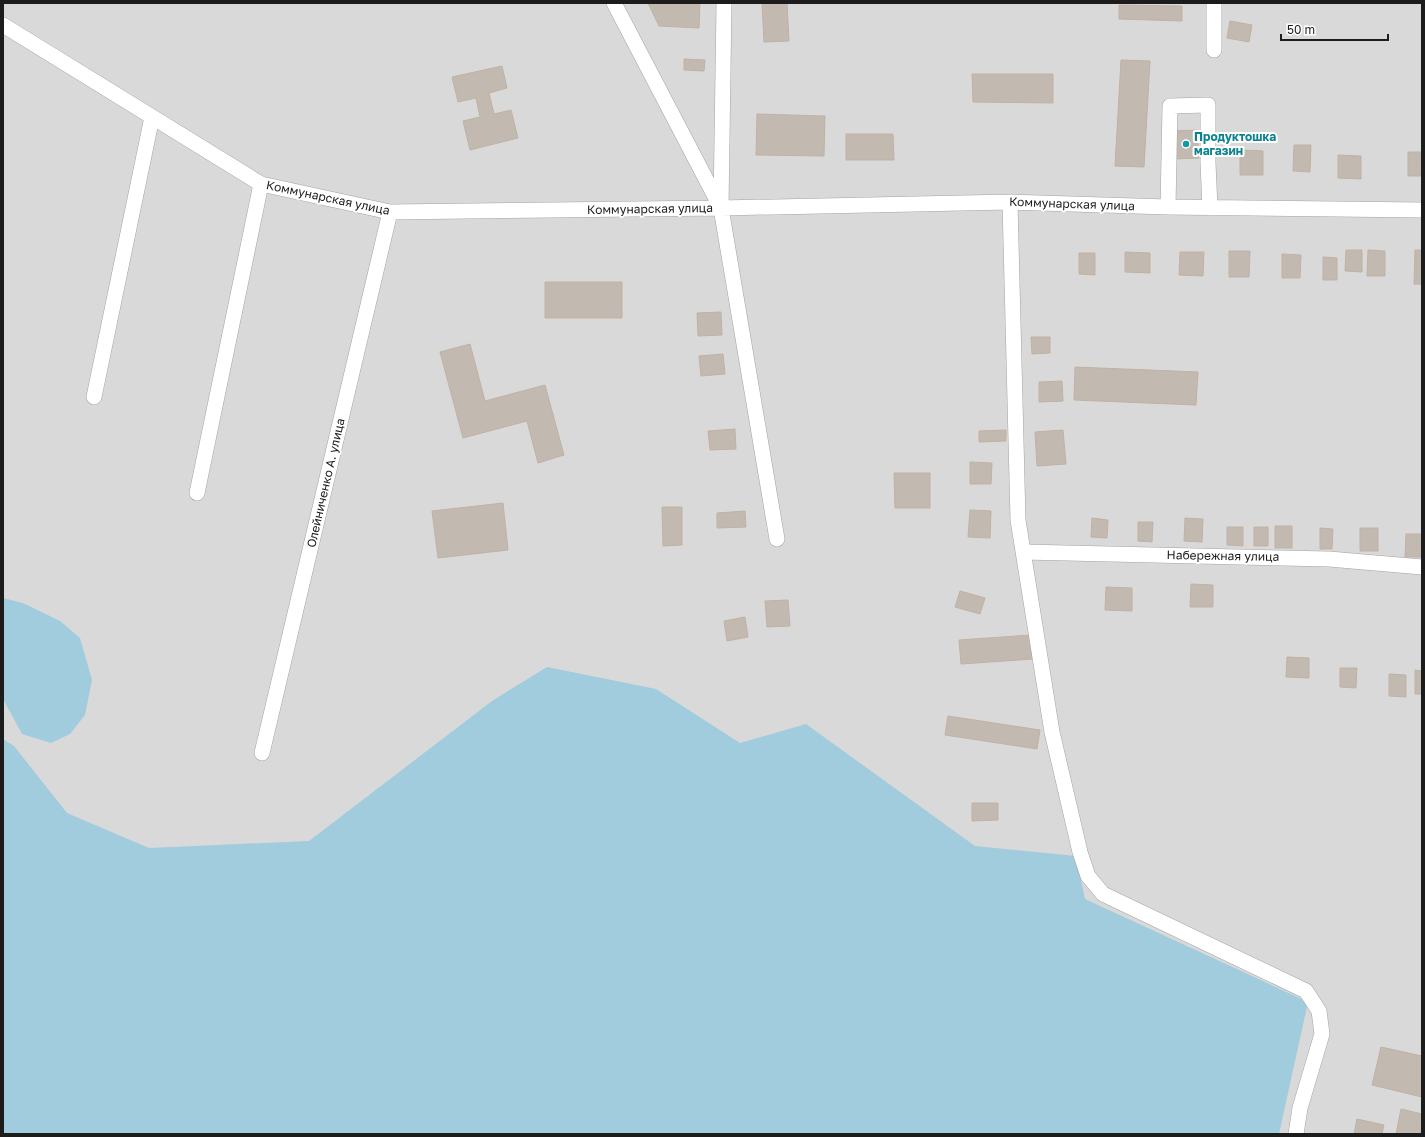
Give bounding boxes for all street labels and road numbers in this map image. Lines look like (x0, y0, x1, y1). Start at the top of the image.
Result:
street label: Коммунарская улица (265, 177, 391, 218)
street label: Коммунарская улица (1009, 194, 1135, 213)
street label: Коммунарская улица (587, 200, 713, 217)
street label: Олейниченко А. улица (303, 417, 348, 549)
street label: Набережная улица (1166, 547, 1280, 564)

